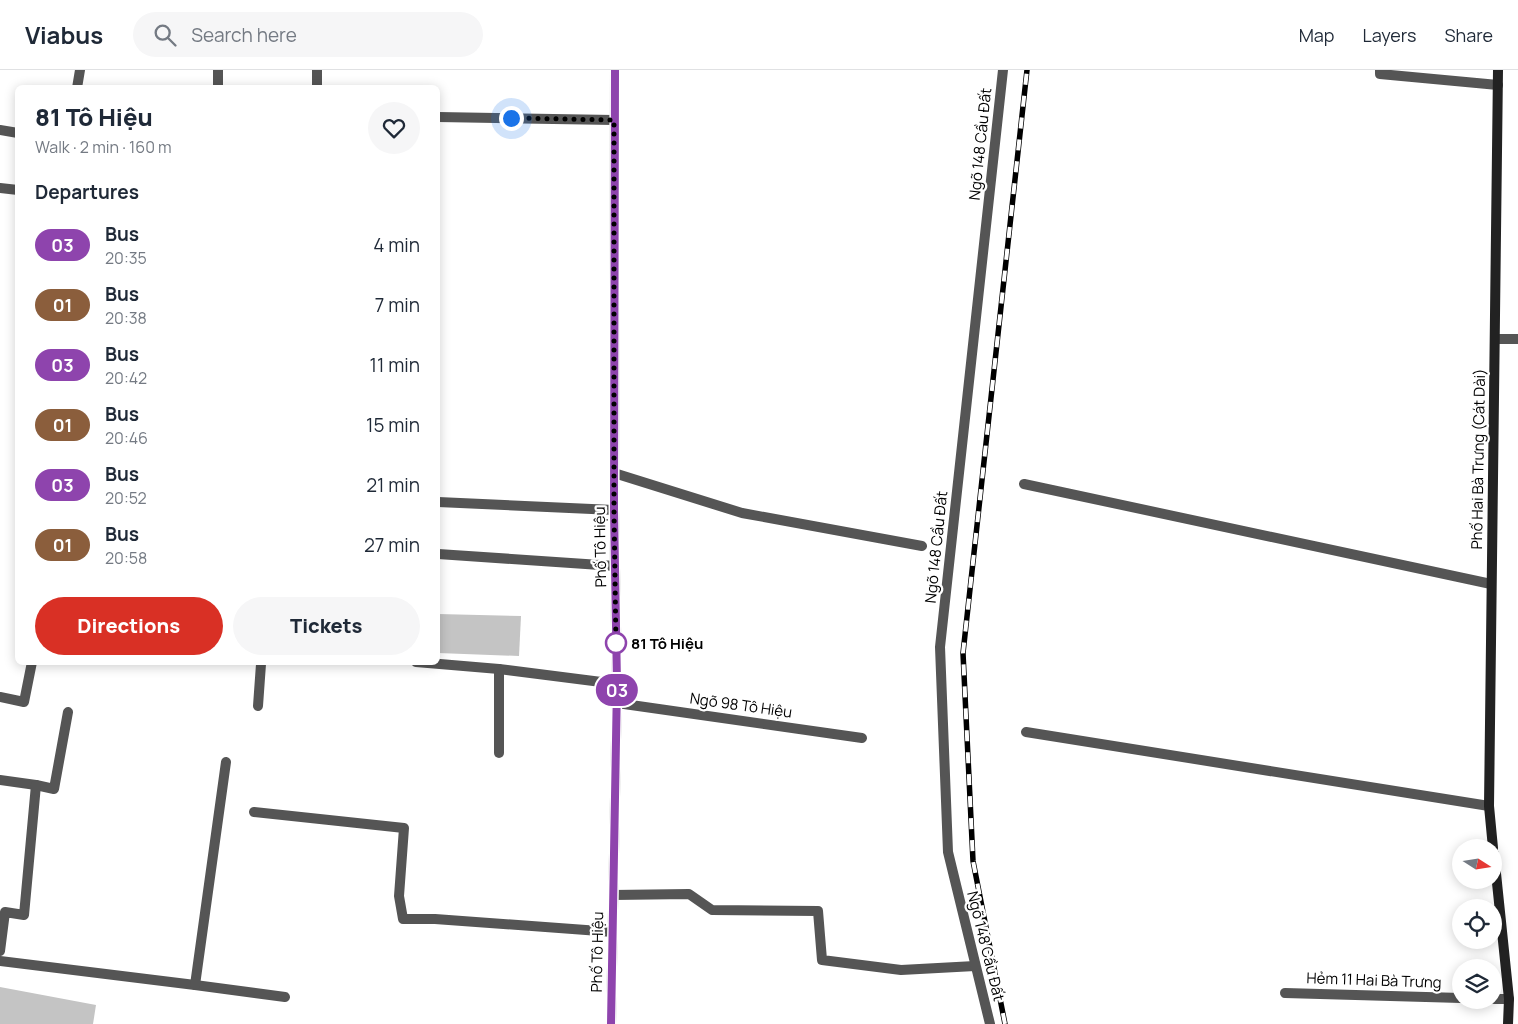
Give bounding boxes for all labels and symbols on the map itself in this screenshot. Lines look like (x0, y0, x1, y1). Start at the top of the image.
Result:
street label: Ngõ 148 Cầu Đất (964, 87, 996, 201)
your location (499, 106, 524, 131)
street label: Phố Hai Bà Trưng (Cát Dài) (1466, 368, 1490, 550)
street label: Ngõ 148 Cầu Đất (920, 490, 952, 604)
street label: Phố Tô Hiệu (589, 506, 611, 588)
marker: 81 Tô Hiệu (605, 632, 627, 654)
place label: 81 Tô Hiệu (631, 633, 703, 654)
line badge: 03 (594, 674, 640, 706)
street label: Ngõ 98 Tô Hiệu (688, 687, 794, 723)
north arrow (1452, 839, 1502, 889)
street label: Ngõ 148 Cầu Đất (962, 889, 1010, 1003)
street label: Phố Tô Hiệu (586, 911, 608, 993)
street label: Hẻm 11 Hai Bà Trưng (1306, 967, 1442, 993)

